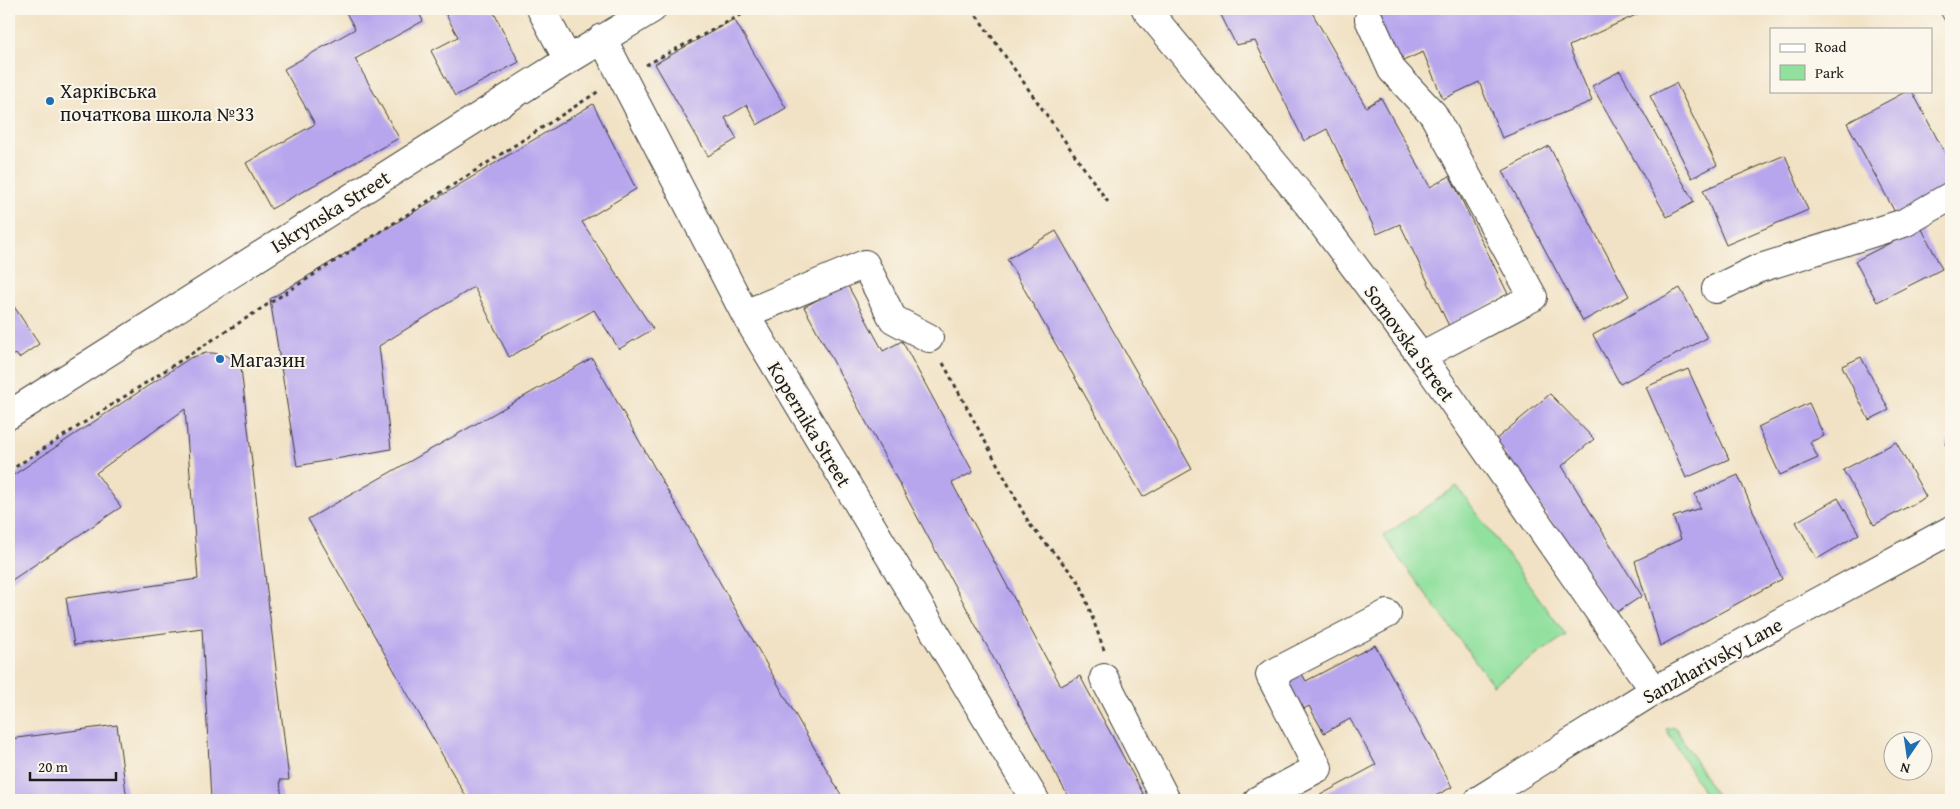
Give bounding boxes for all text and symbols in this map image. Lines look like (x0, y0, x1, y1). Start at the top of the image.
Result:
legend (1770, 28, 1932, 92)
text: Road (1815, 36, 1846, 57)
text: Park (1815, 62, 1844, 83)
place label: Харківська початкова школа №33 (60, 76, 255, 128)
marker: Харківська початкова школа №33 (44, 95, 56, 107)
street label: Iskrynska Street (265, 163, 395, 259)
street label: Somovska Street (1358, 278, 1462, 408)
place label: Магазин (230, 345, 306, 374)
marker: Магазин (214, 353, 226, 365)
street label: Kopernika Street (761, 356, 859, 492)
street label: Sanzharivsky Lane (1637, 610, 1787, 710)
north arrow (1882, 732, 1932, 782)
scale bar (30, 749, 116, 781)
text: 20 m (38, 756, 69, 777)
text: N (1898, 758, 1912, 779)

